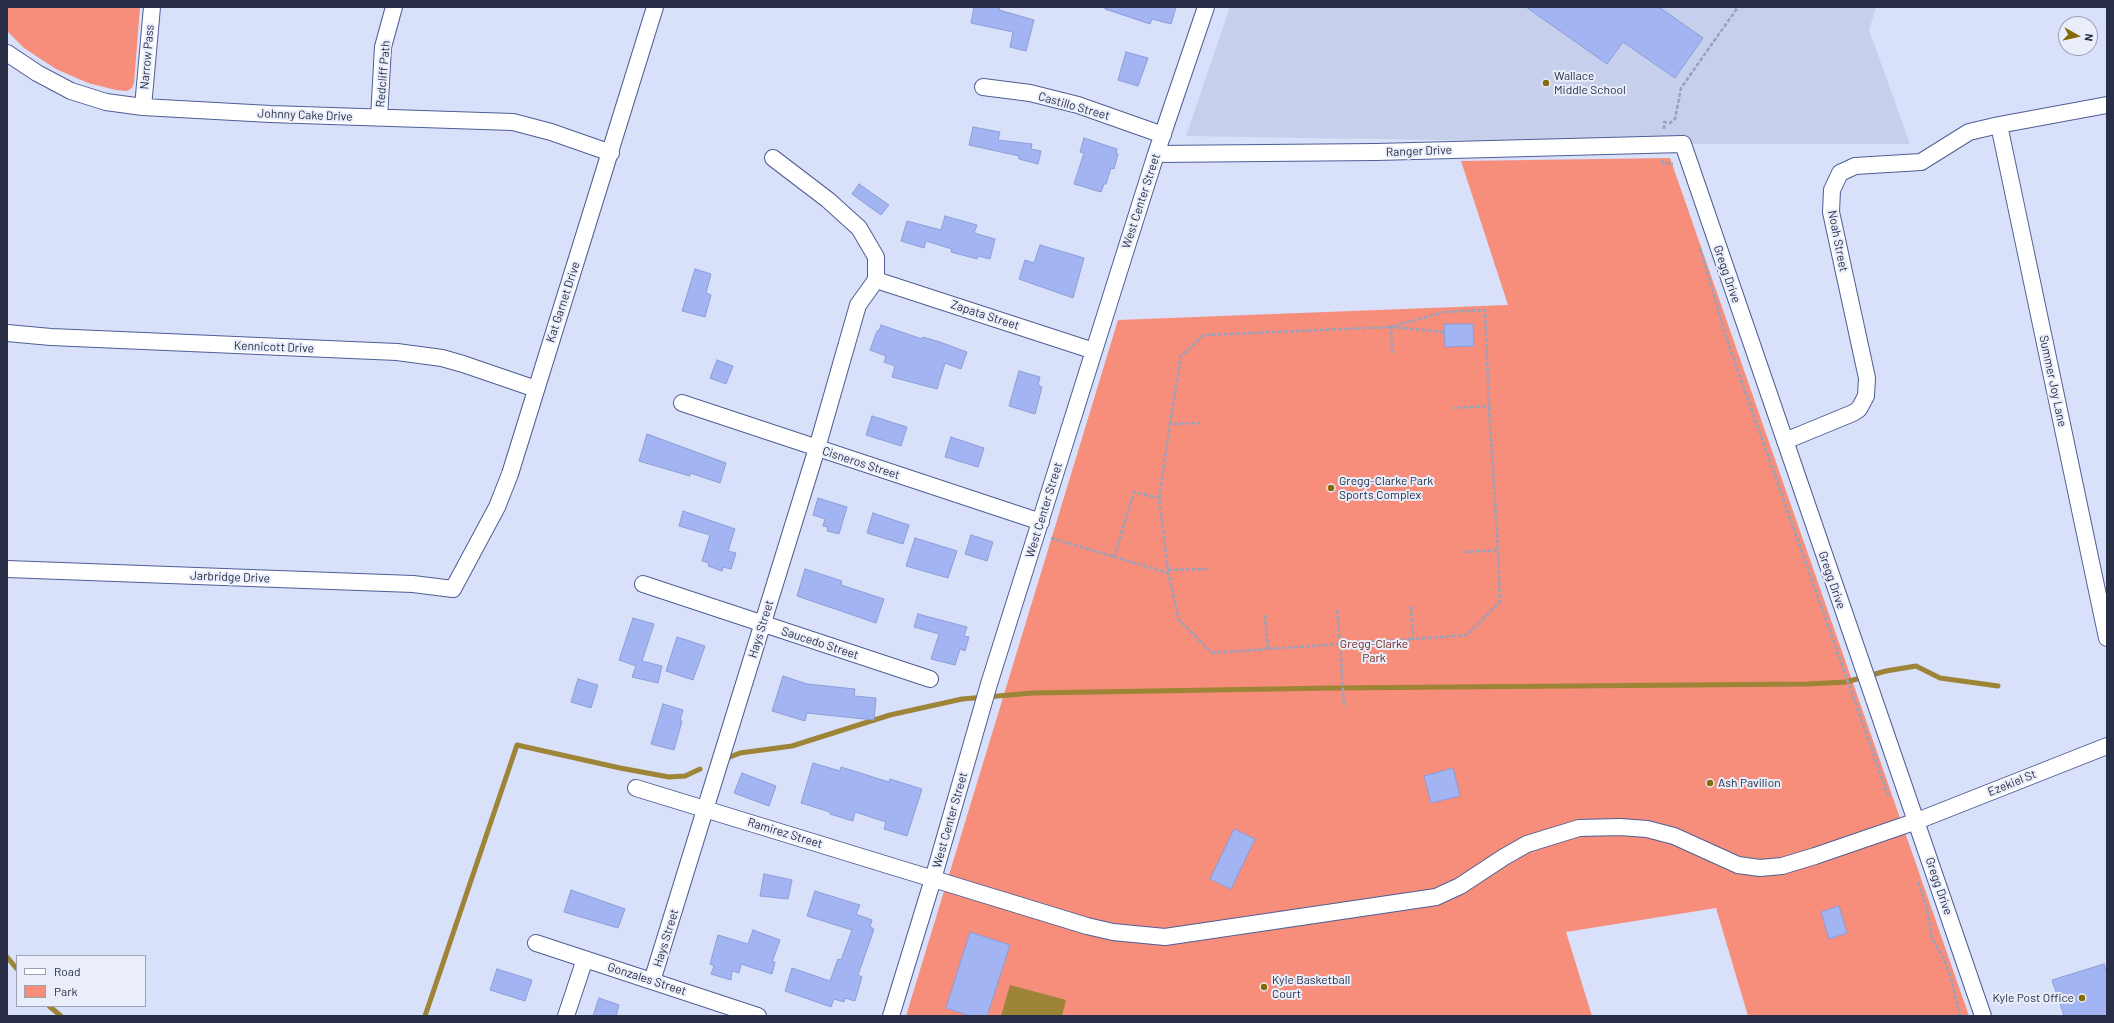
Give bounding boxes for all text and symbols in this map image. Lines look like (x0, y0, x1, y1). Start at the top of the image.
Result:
north arrow (2058, 16, 2098, 56)
street label: Narrow Pass (137, 24, 157, 90)
text: N (2082, 33, 2096, 42)
street label: Redcliff Path (373, 40, 393, 108)
place label: Wallace Middle School (1554, 69, 1626, 97)
marker: Wallace Middle School (1541, 78, 1551, 88)
street label: Castillo Street (1037, 89, 1111, 123)
street label: Johnny Cake Drive (257, 106, 353, 124)
street label: Ranger Drive (1386, 143, 1452, 159)
street label: West Center Street (1119, 152, 1163, 250)
street label: Noah Street (1825, 209, 1851, 273)
street label: Gregg Drive (1710, 243, 1744, 305)
street label: Kat Garnet Drive (543, 260, 583, 344)
street label: Zapata Street (949, 297, 1021, 333)
street label: Summer Joy Lane (2036, 334, 2070, 428)
street label: Kennicott Drive (234, 338, 314, 356)
street label: Cisneros Street (820, 444, 902, 482)
street label: West Center Street (1023, 461, 1065, 559)
place label: Gregg-Clarke Park Sports Complex (1339, 474, 1433, 502)
marker: Gregg-Clarke Park Sports Complex (1326, 483, 1336, 493)
street label: Gregg Drive (1815, 549, 1849, 611)
street label: Jarbridge Drive (190, 568, 270, 586)
street label: Hays Street (745, 598, 777, 660)
street label: Saucedo Street (780, 624, 860, 662)
park label: Gregg-Clarke Park (1340, 637, 1408, 665)
street label: Ezekiel St (1986, 767, 2038, 799)
street label: West Center Street (929, 770, 971, 870)
place label: Ash Pavilion (1718, 776, 1781, 790)
marker: Ash Pavilion (1705, 778, 1715, 788)
street label: Ramirez Street (746, 815, 824, 851)
street label: Gregg Drive (1922, 855, 1956, 917)
street label: Hays Street (650, 907, 682, 969)
legend (16, 955, 146, 1007)
street label: Gonzales Street (606, 960, 688, 998)
text: Road (54, 964, 81, 978)
place label: Kyle Basketball Court (1272, 973, 1350, 1001)
marker: Kyle Basketball Court (1259, 982, 1269, 992)
text: Park (54, 984, 78, 998)
place label: Kyle Post Office (1993, 991, 2074, 1005)
marker: Kyle Post Office (2077, 993, 2087, 1003)

